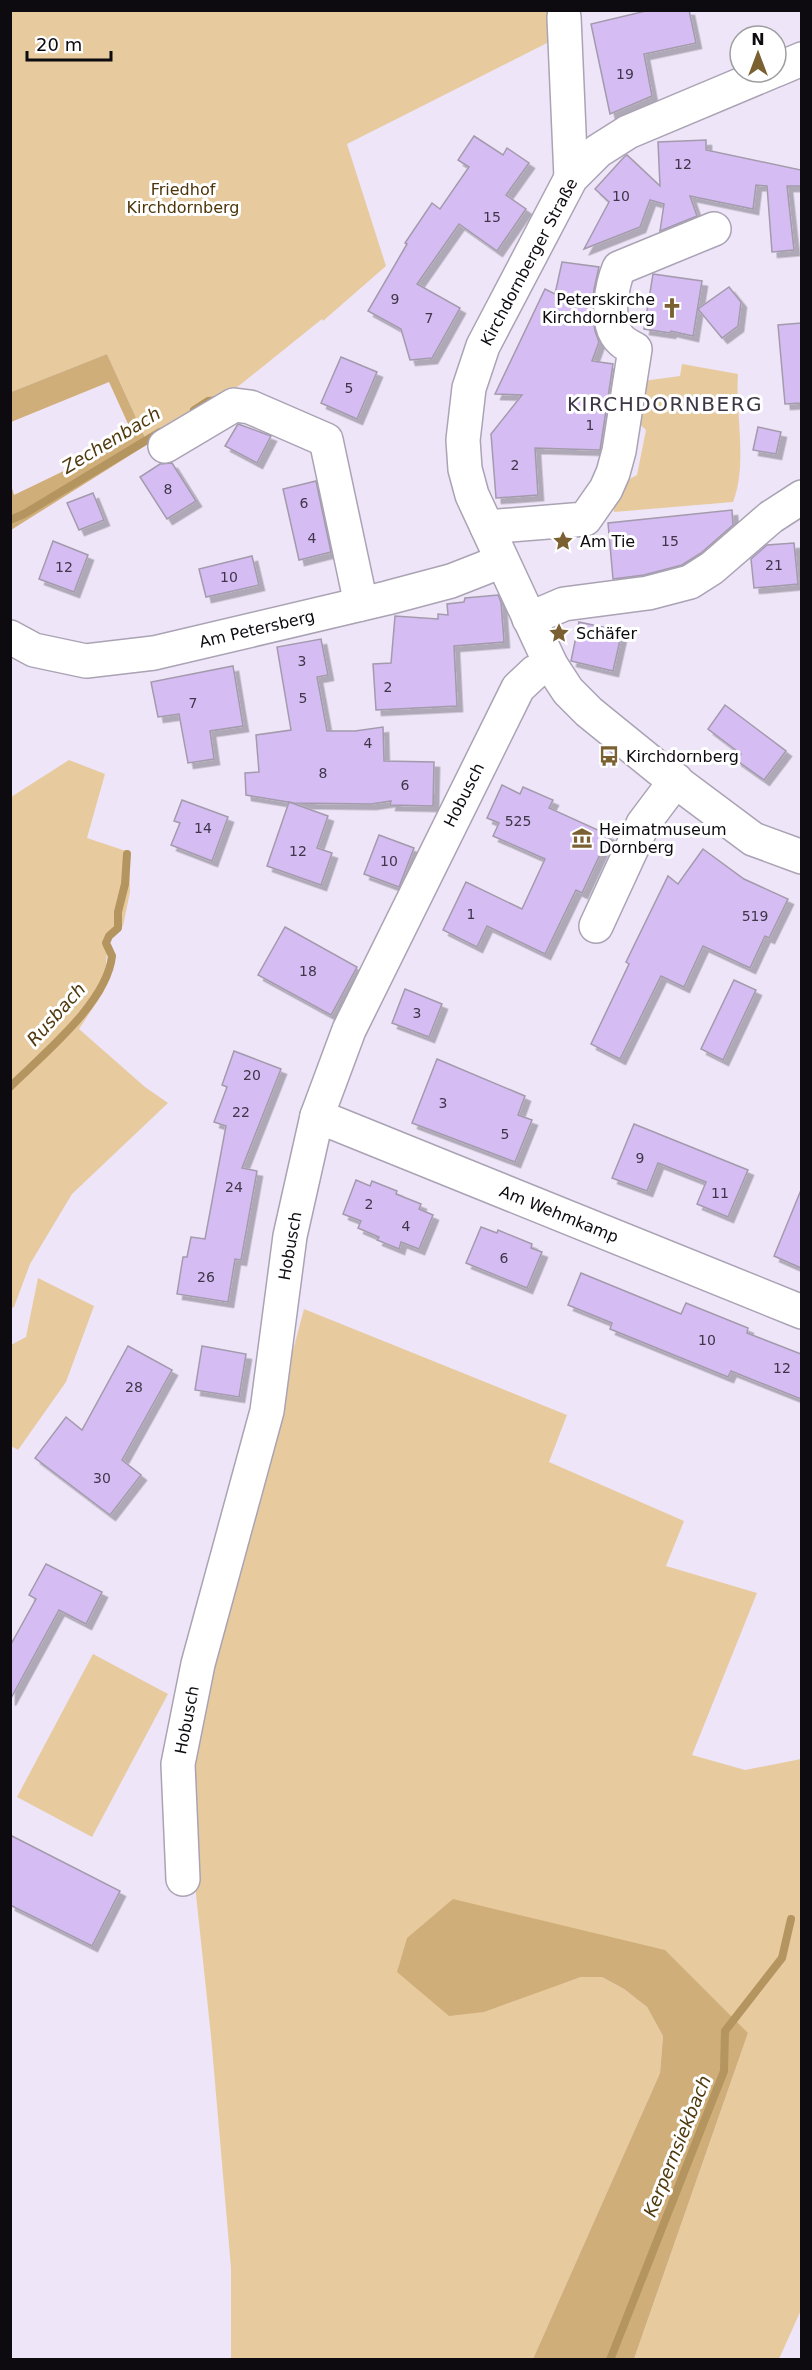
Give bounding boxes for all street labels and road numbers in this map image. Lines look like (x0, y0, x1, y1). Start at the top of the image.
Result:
street label: Kirchdornberger Straße (477, 175, 581, 349)
street label: Am Petersberg (197, 606, 317, 652)
street label: Hobusch (440, 760, 488, 830)
street label: Am Wehmkamp (497, 1181, 621, 1247)
street label: Hobusch (275, 1210, 305, 1282)
street label: Hobusch (171, 1684, 203, 1756)

